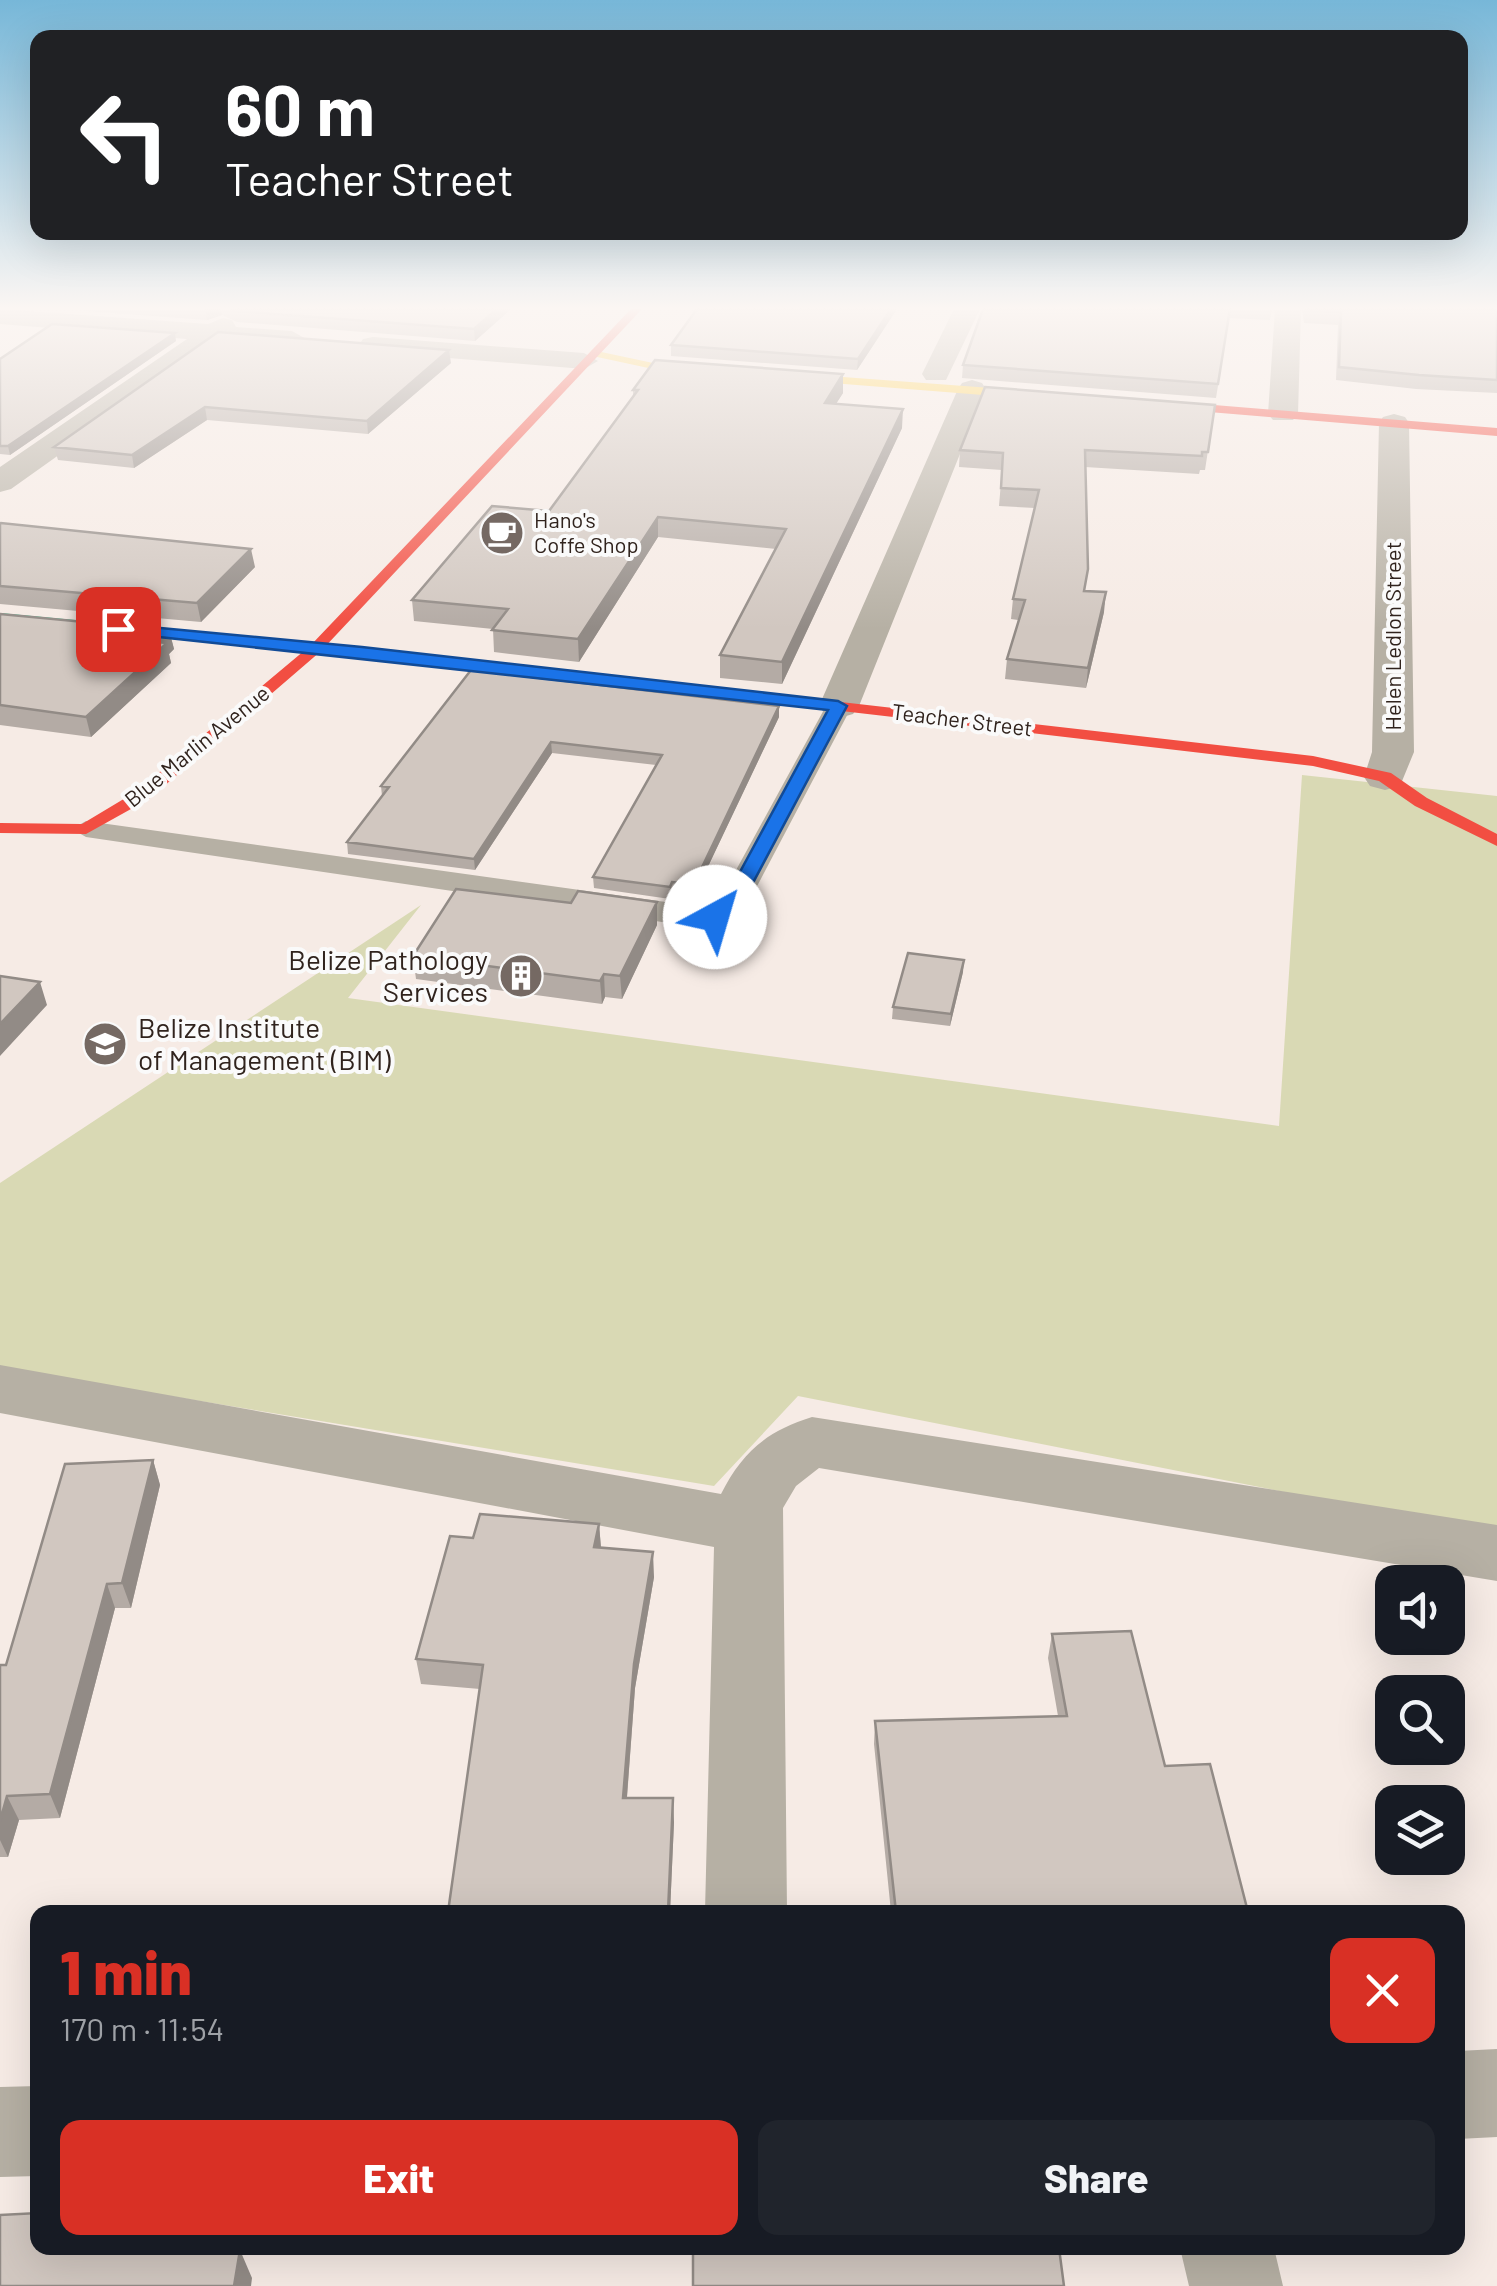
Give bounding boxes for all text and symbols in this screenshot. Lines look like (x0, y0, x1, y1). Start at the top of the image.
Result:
text: 60 m (225, 66, 375, 150)
icon: left (60, 70, 190, 200)
text: Teacher Street (225, 151, 514, 205)
place label: Hano's Coffe Shop (534, 506, 639, 557)
cafe icon: Hano's Coffe Shop (479, 510, 525, 556)
street label: Helen Ledlon Street (1379, 542, 1405, 730)
pin (76, 587, 161, 672)
icon: arrive (91, 602, 146, 657)
street label: Blue Marlin Avenue (119, 679, 274, 812)
street label: Teacher Street (890, 698, 1034, 741)
position arrow (663, 865, 767, 969)
place label: Belize Pathology Services (288, 942, 488, 1008)
building icon: Belize Pathology Services (498, 953, 544, 999)
place label: Belize Institute of Management (BIM) (138, 1010, 391, 1076)
school or university icon: Belize Institute of Management (BIM) (82, 1021, 128, 1067)
map controls (1375, 1565, 1465, 1875)
button: sound (1375, 1565, 1465, 1655)
button: search (1375, 1675, 1465, 1765)
button: layers (1375, 1785, 1465, 1875)
text: 1 min (60, 1935, 192, 2007)
button: close (1330, 1938, 1435, 2043)
text: 170 m · 11:54 (60, 2009, 224, 2047)
button: Exit (60, 2120, 738, 2235)
button: Share (758, 2120, 1435, 2235)

